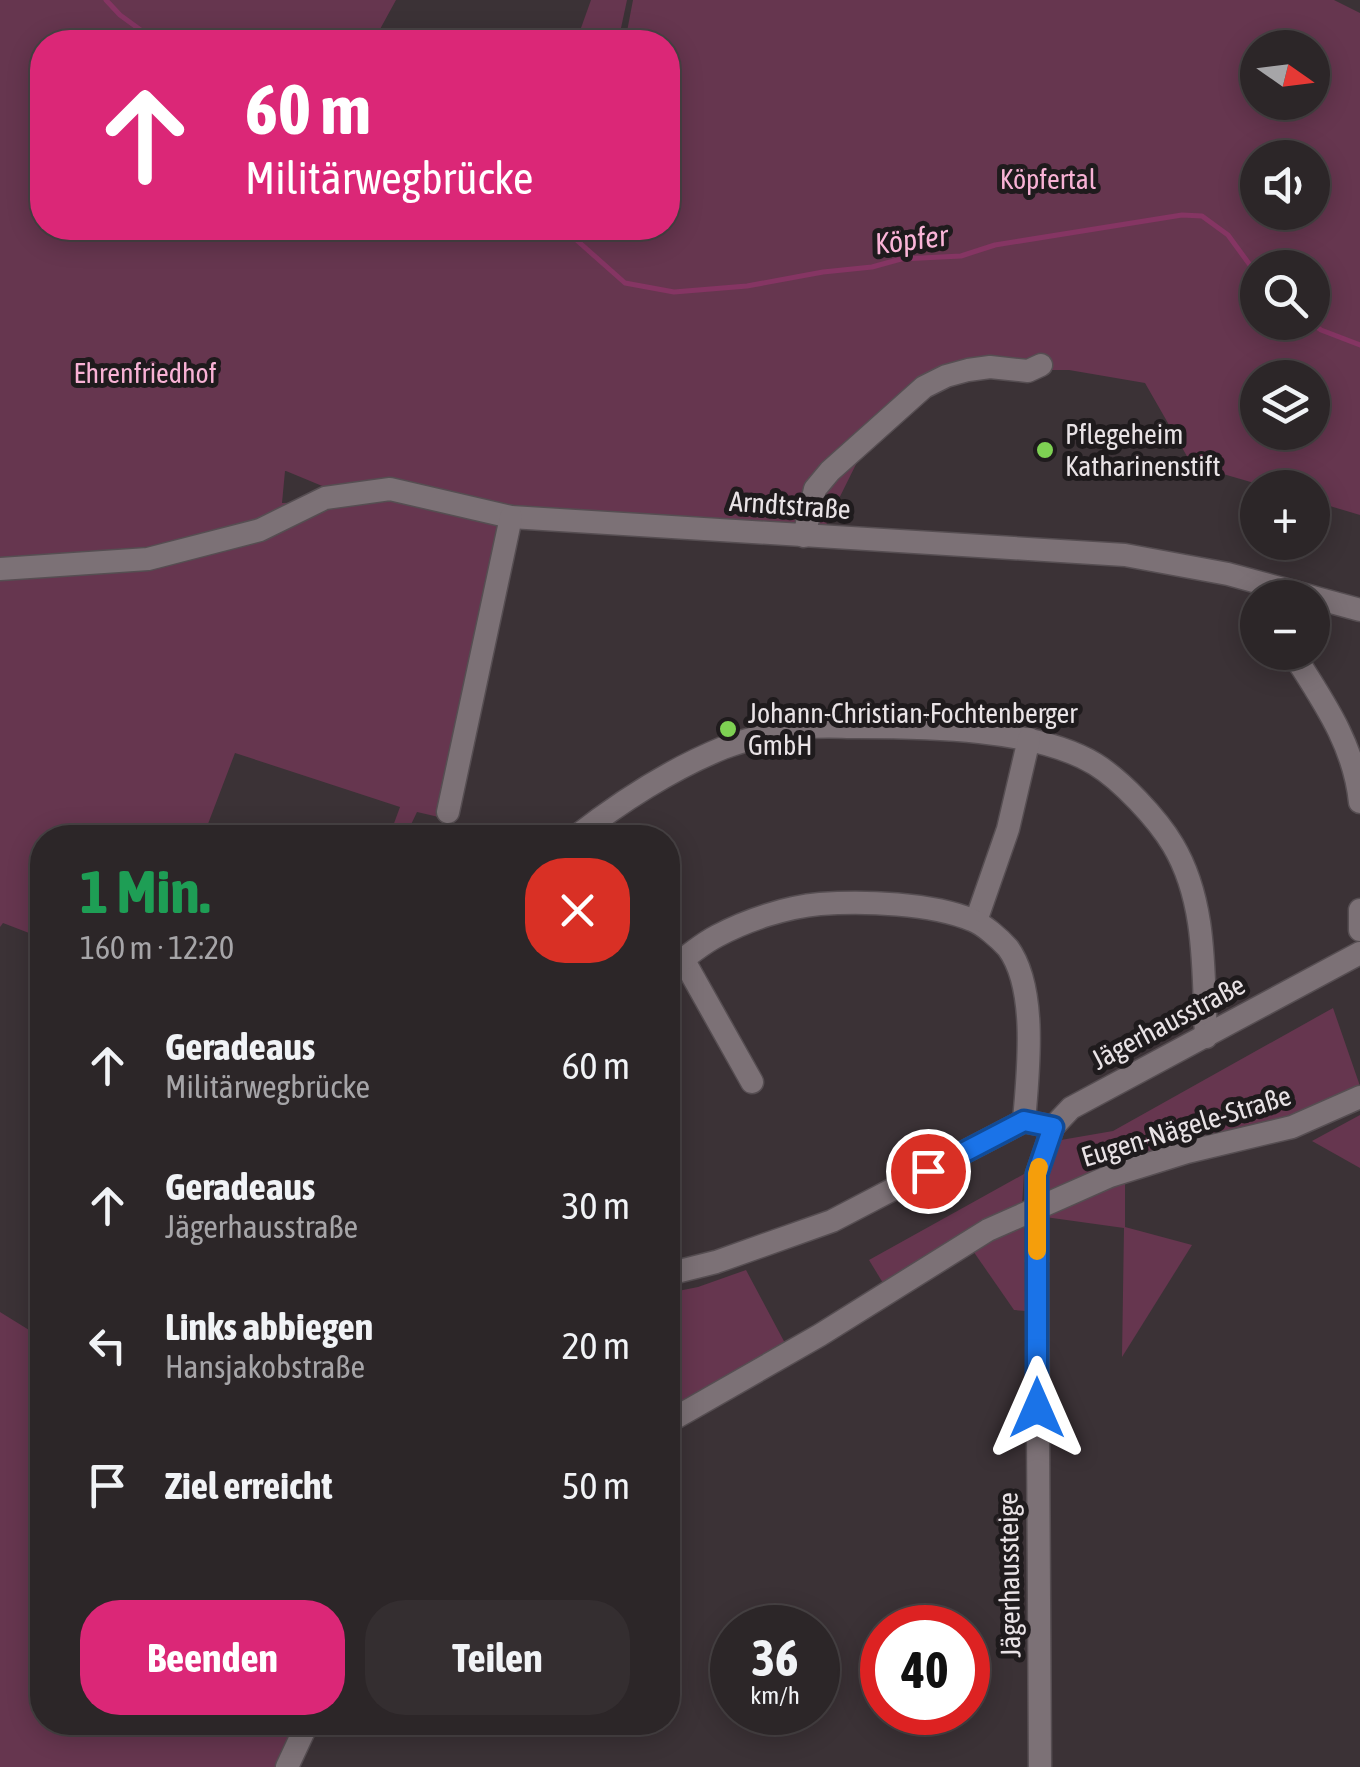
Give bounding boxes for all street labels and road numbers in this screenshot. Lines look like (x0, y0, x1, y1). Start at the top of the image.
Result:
street label: Arndtstraße (728, 485, 852, 525)
street label: Jägerhausstraße (1086, 968, 1250, 1076)
street label: Eugen-Nägele-Straße (1077, 1079, 1295, 1173)
street label: Jägerhaussteige (992, 1492, 1026, 1658)

